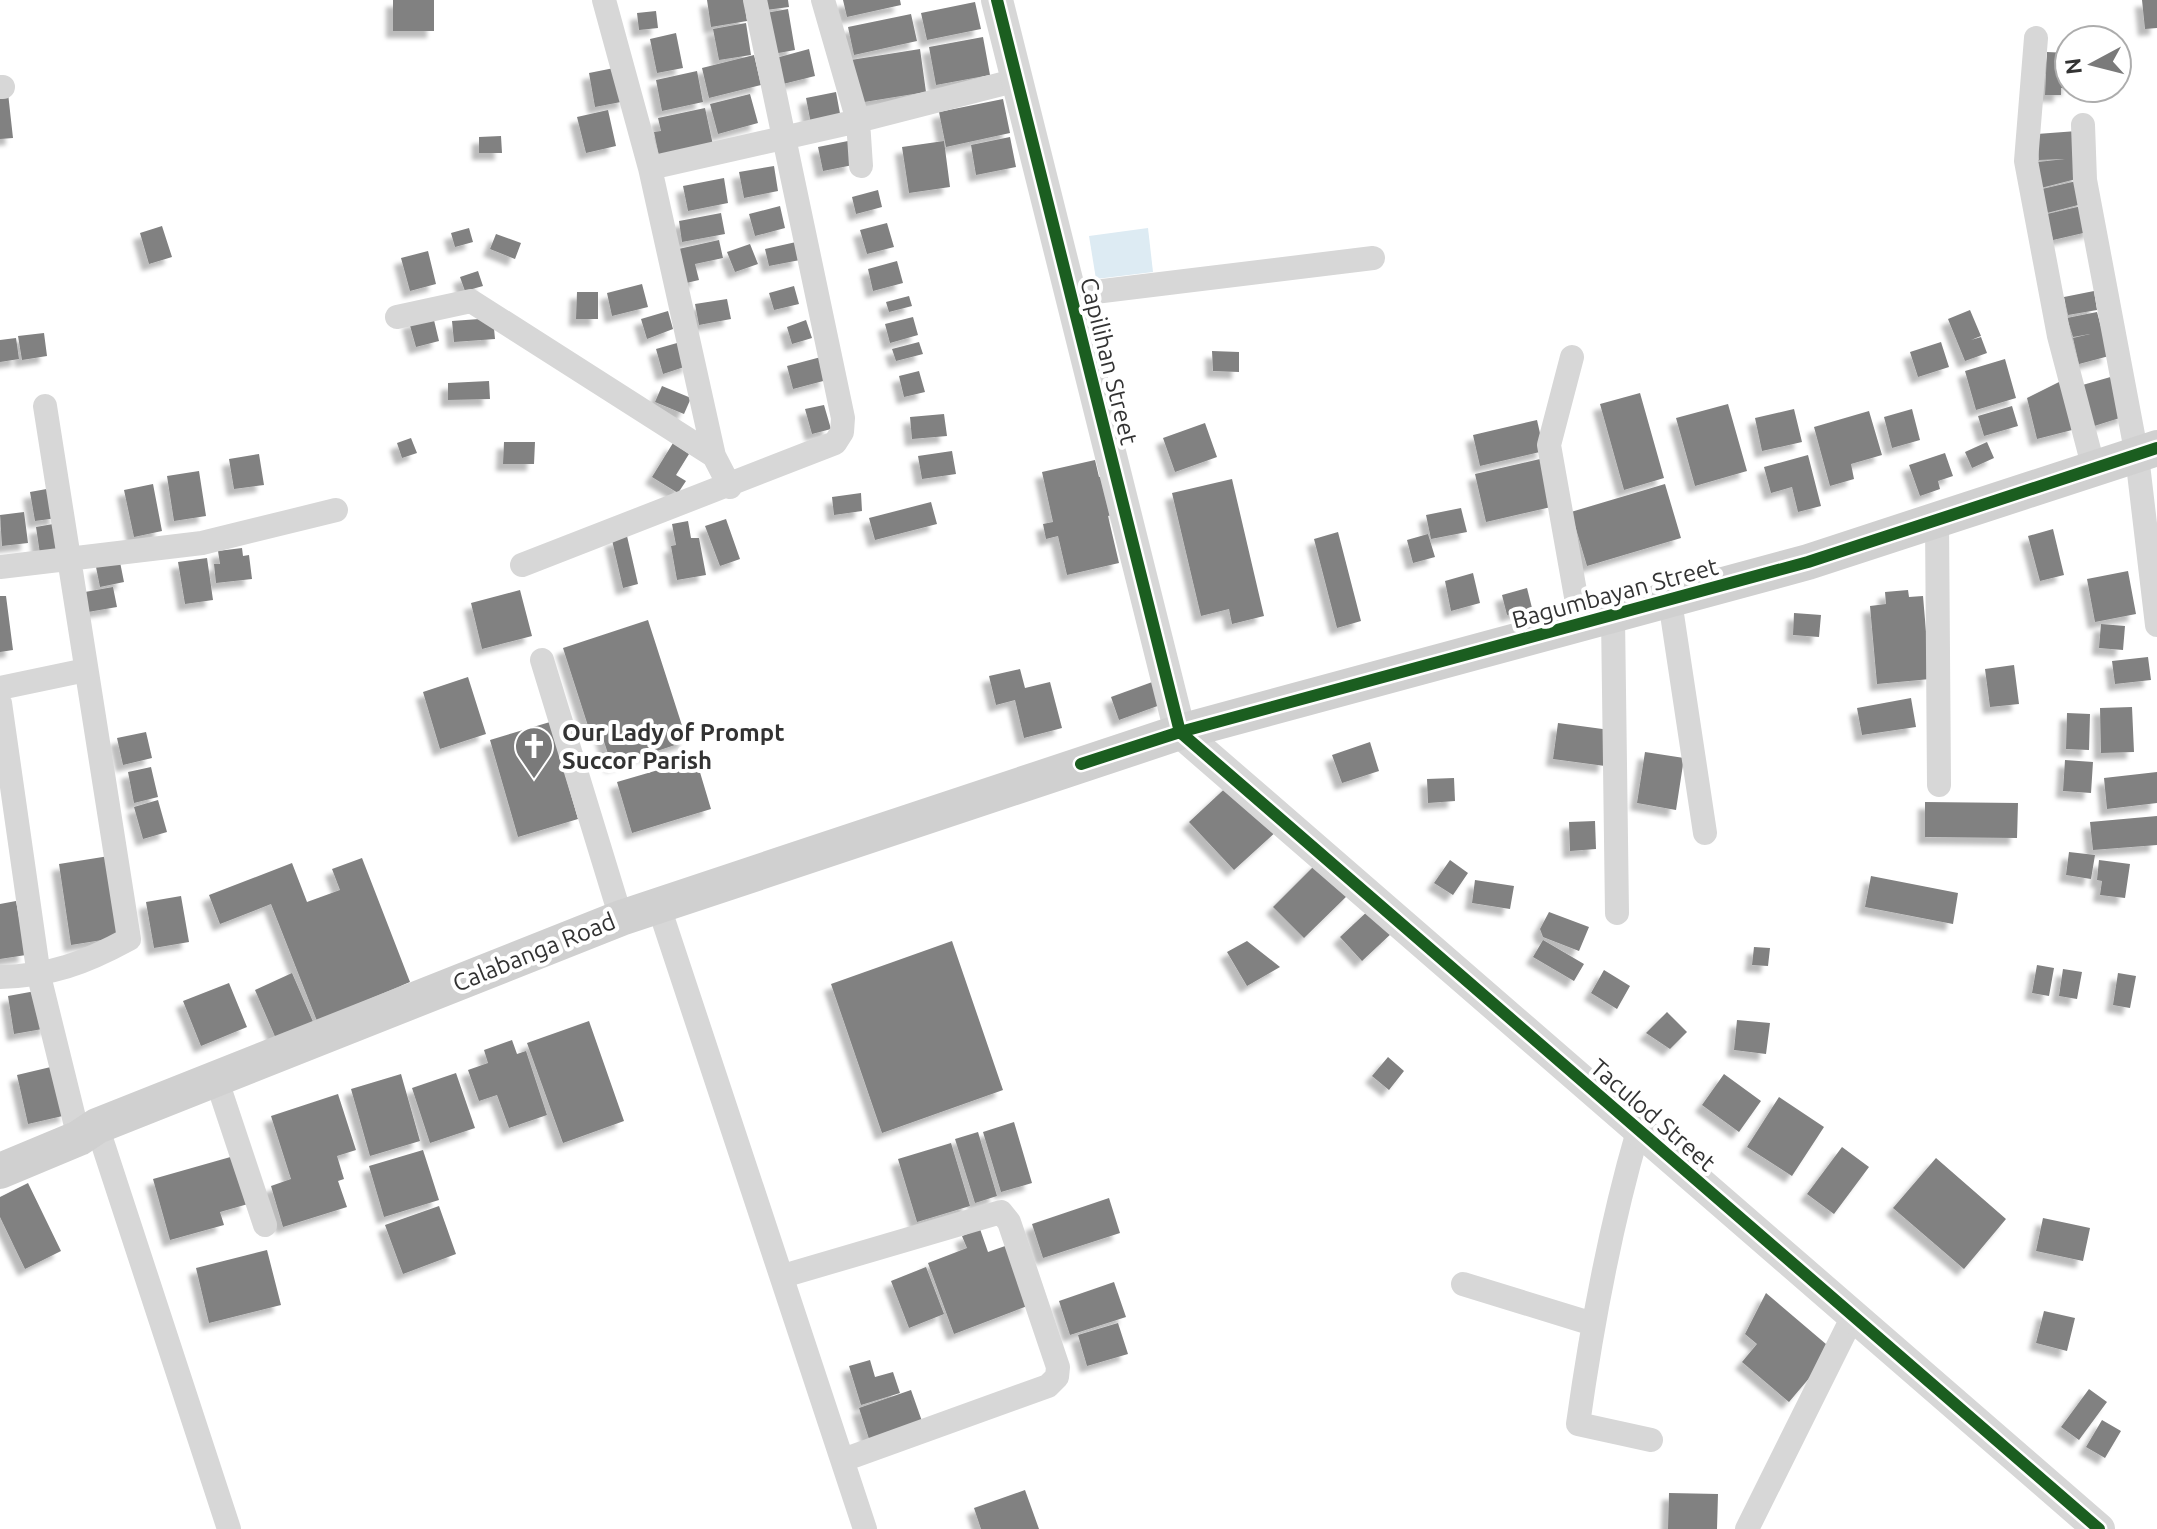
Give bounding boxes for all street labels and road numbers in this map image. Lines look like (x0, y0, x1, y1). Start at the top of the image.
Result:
street label: Capilihan Street (1075, 275, 1143, 448)
street label: Bagumbayan Street (1509, 552, 1722, 634)
street label: Calabanga Road (449, 907, 619, 997)
street label: Taculod Street (1585, 1053, 1721, 1177)

